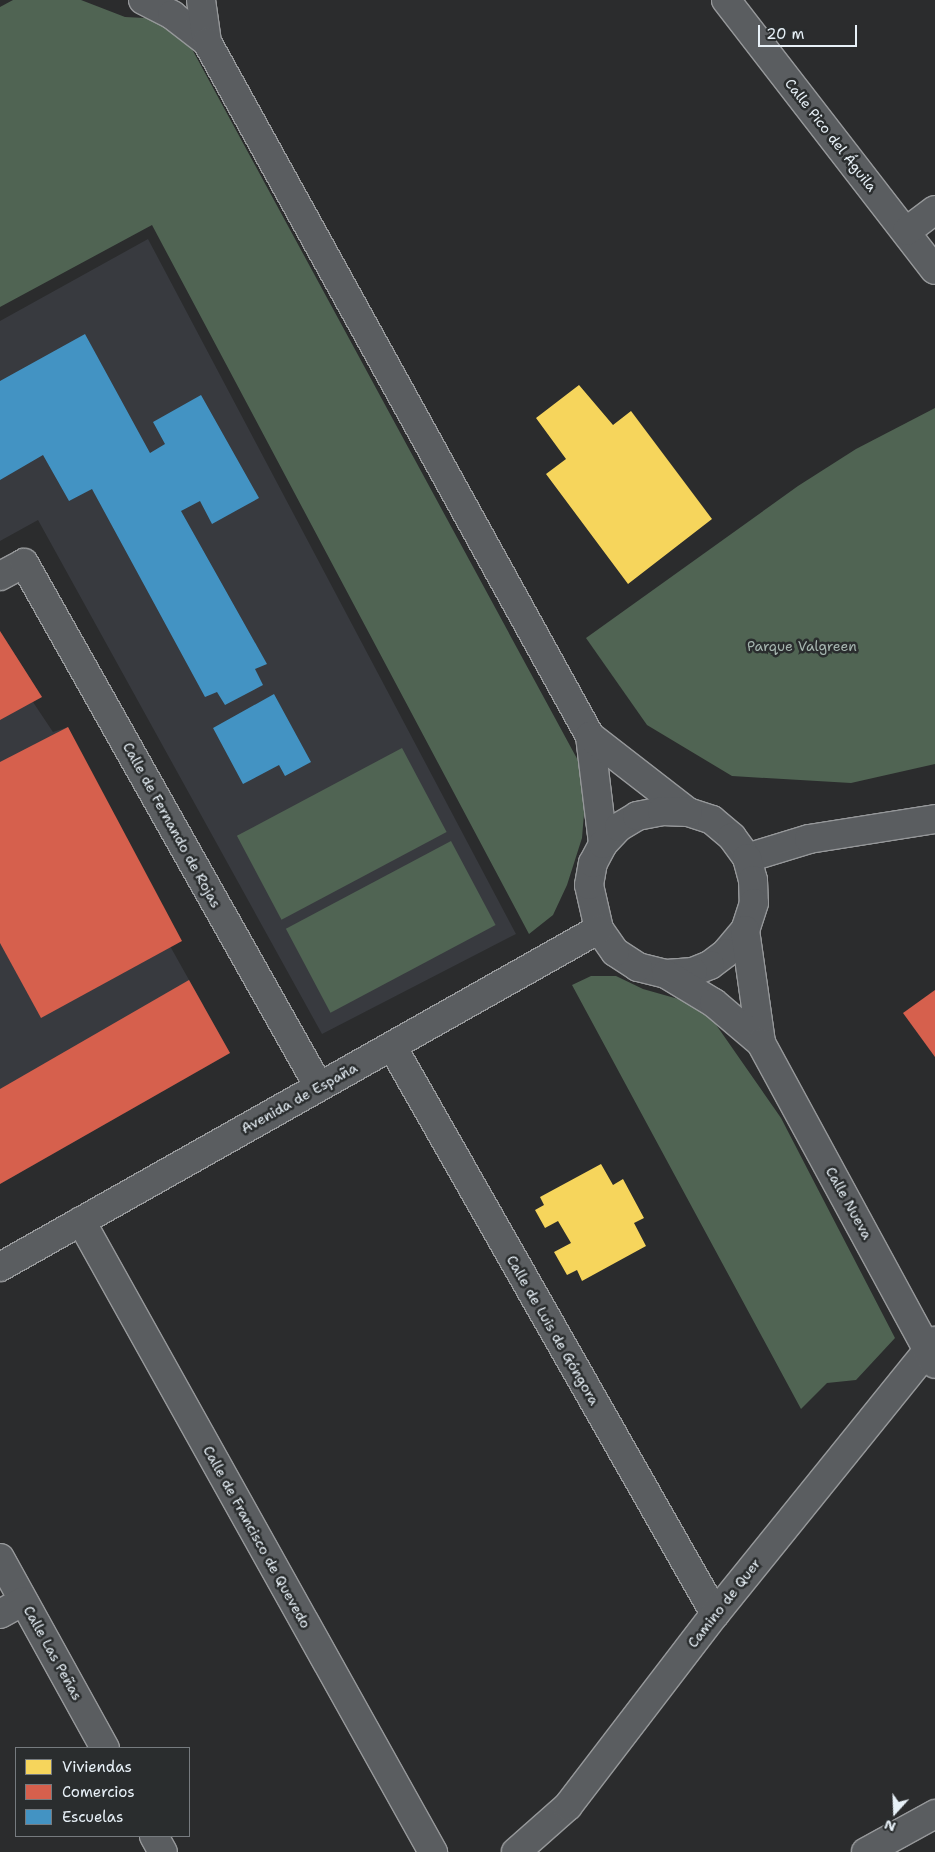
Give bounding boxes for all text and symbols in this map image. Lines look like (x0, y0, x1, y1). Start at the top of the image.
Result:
scale bar (760, 15, 859, 47)
text: 20 m (766, 24, 805, 44)
street label: Calle Pico del Águila (782, 75, 880, 195)
park label: Parque Valgreen (747, 638, 857, 654)
street label: Calle de Fernando de Rojas (119, 739, 225, 911)
street label: Avenida de España (238, 1059, 360, 1137)
street label: Calle Nueva (822, 1164, 876, 1242)
street label: Calle de Luis de Góngora (503, 1252, 603, 1408)
street label: Calle de Francisco de Quevedo (200, 1443, 314, 1631)
street label: Camino de Quer (684, 1555, 764, 1651)
street label: Calle Las Peñas (20, 1603, 86, 1703)
legend (15, 1747, 190, 1837)
text: Viviendas (62, 1757, 132, 1777)
text: Comercios (62, 1782, 135, 1802)
north arrow (870, 1787, 920, 1837)
text: Escuelas (62, 1807, 124, 1827)
text: N (882, 1816, 898, 1836)

